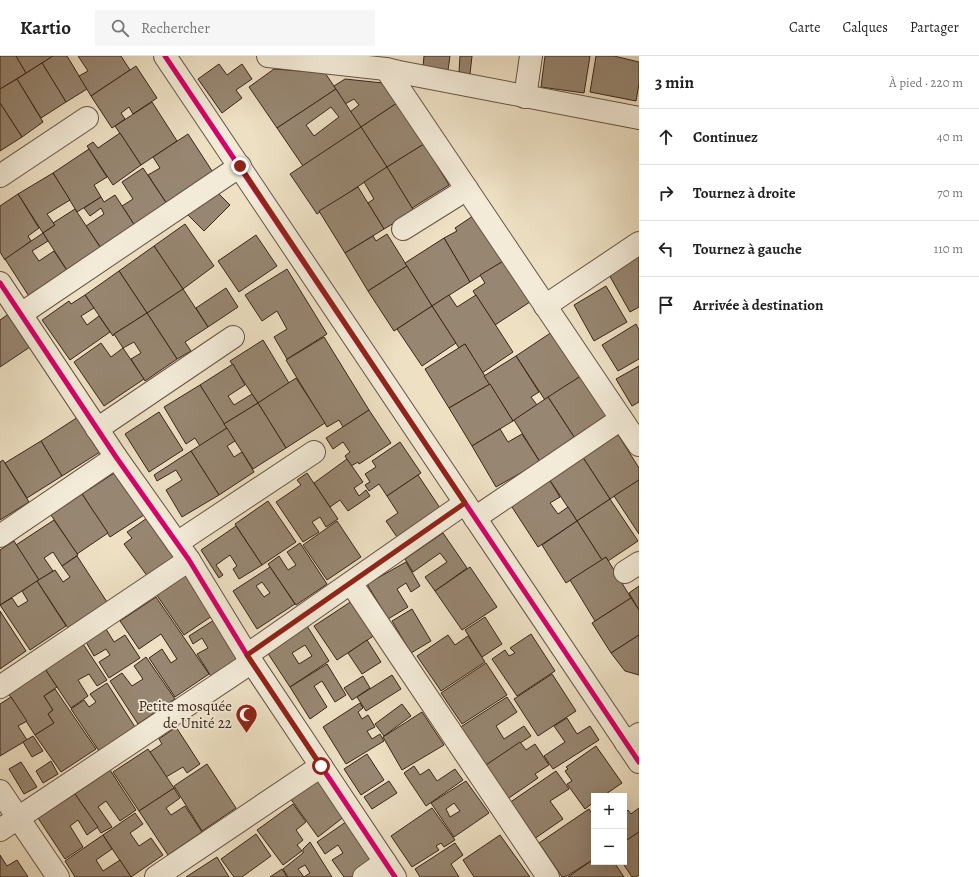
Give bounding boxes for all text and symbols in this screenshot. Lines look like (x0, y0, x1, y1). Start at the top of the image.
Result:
search box (95, 10, 375, 46)
text: Kartio (20, 15, 71, 41)
icon: search (109, 17, 131, 39)
text: Rechercher (141, 18, 210, 38)
text: Carte (789, 18, 820, 37)
text: Calques (842, 18, 888, 37)
text: Partager (910, 18, 959, 37)
text: 3 min (655, 71, 694, 94)
text: À pied · 220 m (889, 74, 963, 91)
icon: ahead (655, 126, 677, 148)
text: Continuez (693, 127, 758, 147)
text: 40 m (937, 128, 963, 145)
route end (231, 157, 249, 175)
icon: right (655, 182, 677, 204)
text: Tournez à droite (693, 183, 796, 203)
text: 70 m (937, 184, 963, 201)
icon: left (655, 238, 677, 260)
text: Tournez à gauche (693, 239, 802, 259)
text: 110 m (934, 240, 963, 257)
icon: arrive (655, 294, 677, 316)
text: Arrivée à destination (693, 295, 824, 315)
place label: Petite mosquée de Unité 22 (139, 696, 232, 733)
mosque icon: Petite mosquée de Unité 22 (234, 702, 260, 735)
route start (312, 757, 330, 775)
map controls (591, 793, 627, 865)
button: + (591, 793, 627, 829)
button: − (591, 829, 627, 865)

